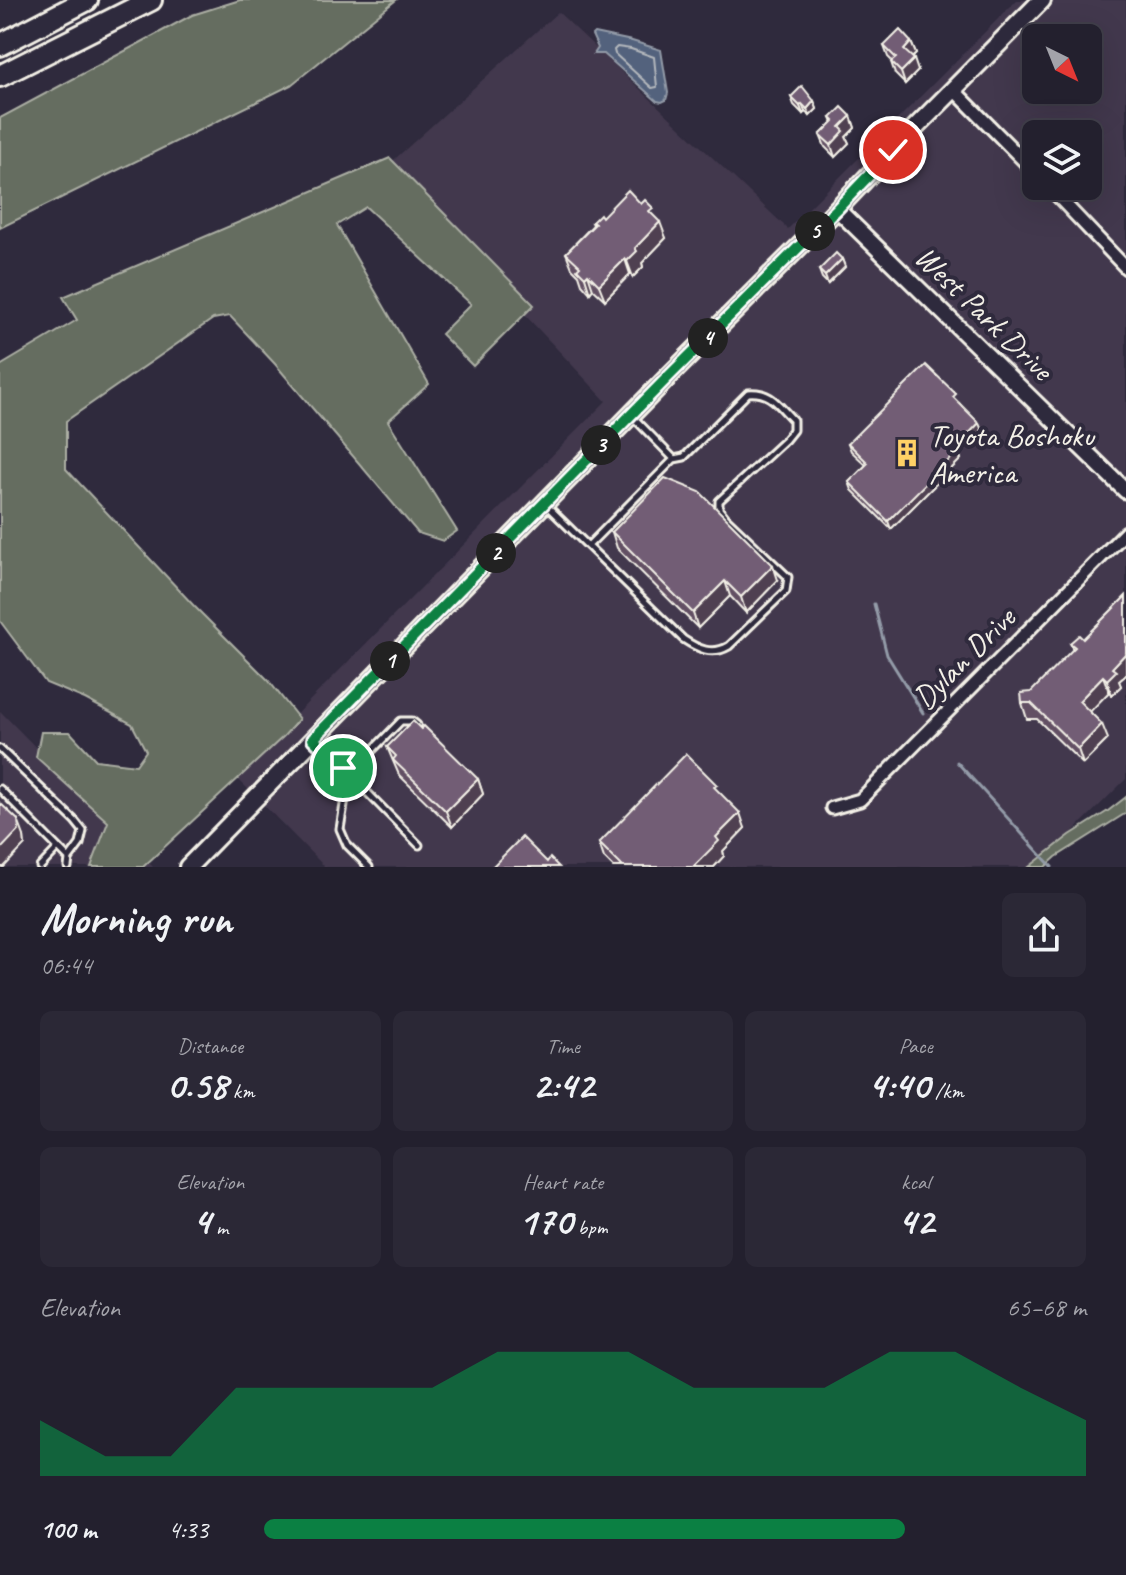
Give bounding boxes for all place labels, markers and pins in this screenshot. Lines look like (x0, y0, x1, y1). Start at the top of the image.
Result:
pin (859, 116, 927, 184)
pin: 5 (795, 211, 835, 251)
pin: 4 (688, 318, 728, 358)
place label: Toyota Boshoku America (929, 415, 1096, 493)
pin: 3 (581, 425, 621, 465)
building icon: Toyota Boshoku America (892, 438, 922, 468)
pin: 2 (476, 533, 516, 573)
pin: 1 (370, 641, 410, 681)
pin (309, 734, 377, 802)

